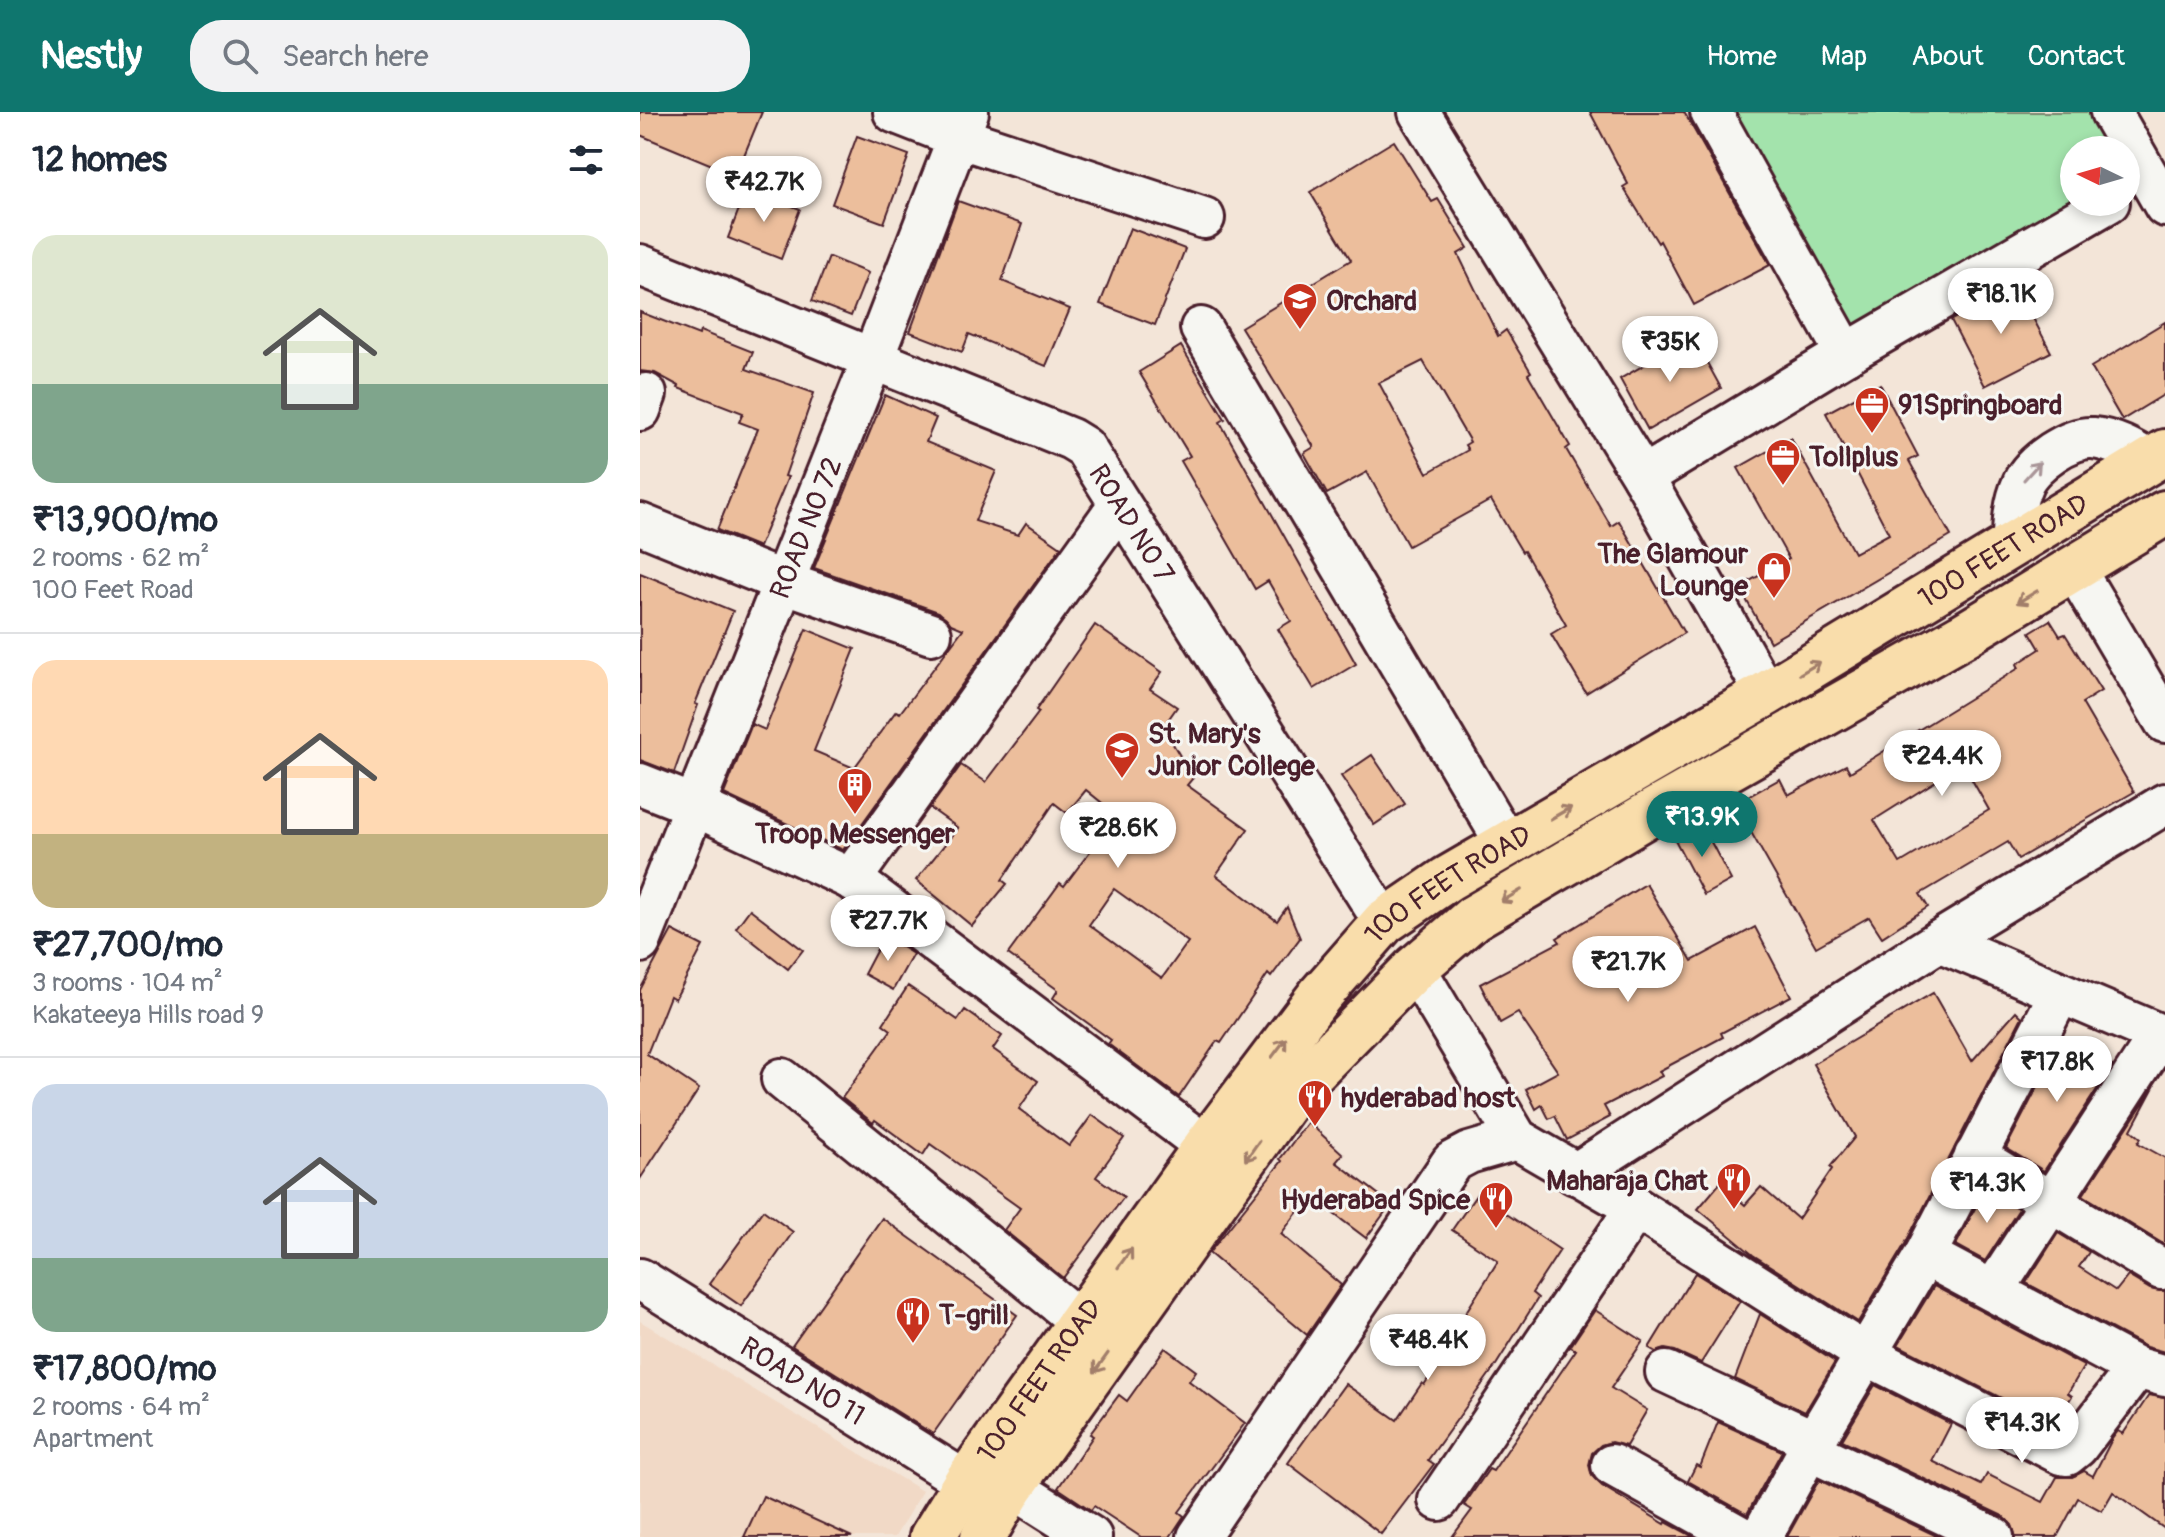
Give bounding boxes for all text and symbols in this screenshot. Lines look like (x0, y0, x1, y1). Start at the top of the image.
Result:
search box (190, 20, 750, 92)
text: Nestly (40, 32, 142, 80)
icon: search (218, 34, 262, 78)
text: Search here (282, 38, 429, 75)
text: Home (1706, 39, 1777, 74)
text: Map (1821, 39, 1867, 74)
text: About (1911, 39, 1984, 74)
text: Contact (2028, 39, 2125, 74)
north arrow (2060, 136, 2140, 216)
map controls (2060, 136, 2140, 216)
icon: filters (564, 138, 608, 182)
text: 12 homes (32, 139, 167, 182)
pin: ₹42.7K (699, 156, 829, 224)
text: ₹42.7K (724, 166, 804, 198)
pin: ₹18.1K (1936, 268, 2066, 336)
text: ₹18.1K (1966, 278, 2036, 310)
school or university icon: Orchard (1281, 281, 1319, 331)
place label: Orchard (1326, 284, 1417, 319)
icon: home (248, 287, 392, 431)
pin: ₹35K (1623, 316, 1717, 384)
text: ₹35K (1640, 326, 1700, 358)
office icon: 91Springboard (1853, 385, 1891, 435)
place label: 91Springboard (1898, 388, 2063, 423)
office icon: Tollplus (1764, 437, 1802, 487)
place label: Tollplus (1808, 440, 1899, 475)
street label: ROAD NO 72 (763, 453, 851, 604)
street label: ROAD NO 7 (1080, 458, 1181, 590)
one-way arrow (2023, 462, 2041, 482)
street label: 100 FEET ROAD (1912, 487, 2095, 616)
text: ₹13,900/mo (32, 499, 218, 542)
place label: The Glamour Lounge (1596, 537, 1749, 604)
text: 2 rooms · 62 m² (32, 542, 209, 574)
shop icon: The Glamour Lounge (1755, 550, 1793, 600)
text: 100 Feet Road (32, 574, 194, 606)
one-way arrow (2016, 589, 2039, 605)
one-way arrow (1798, 659, 1821, 675)
icon: home (248, 712, 392, 856)
place label: St. Mary's Junior College (1148, 717, 1316, 784)
school or university icon: St. Mary's Junior College (1103, 730, 1141, 780)
pin: ₹24.4K (1877, 730, 2007, 798)
text: ₹24.4K (1901, 740, 1983, 772)
building icon: Troop Messenger (836, 766, 874, 816)
pin: ₹13.9K (1637, 791, 1767, 859)
text: ₹13.9K (1664, 801, 1740, 833)
pin: ₹28.6K (1053, 802, 1183, 870)
one-way arrow (1549, 805, 1572, 821)
text: ₹28.6K (1078, 812, 1158, 844)
place label: Troop Messenger (754, 817, 956, 852)
street label: 100 FEET ROAD (1357, 818, 1538, 951)
one-way arrow (1500, 888, 1523, 904)
pin: ₹27.7K (823, 895, 953, 963)
text: ₹27.7K (848, 905, 928, 937)
text: ₹27,700/mo (32, 924, 223, 967)
pin: ₹21.7K (1563, 936, 1693, 1004)
text: ₹21.7K (1590, 946, 1666, 978)
text: 3 rooms · 104 m² (32, 967, 223, 999)
text: Kakateeya Hills road 9 (32, 999, 264, 1031)
pin: ₹17.8K (1992, 1036, 2122, 1104)
one-way arrow (1271, 1038, 1288, 1059)
text: ₹17.8K (2020, 1046, 2094, 1078)
restaurant icon: hyderabad host (1296, 1078, 1334, 1128)
place label: hyderabad host (1341, 1081, 1516, 1116)
icon: home (248, 1136, 392, 1280)
one-way arrow (1244, 1139, 1260, 1161)
pin: ₹14.3K (1922, 1157, 2052, 1225)
restaurant icon: Maharaja Chat (1715, 1161, 1753, 1211)
place label: Maharaja Chat (1546, 1164, 1709, 1199)
text: ₹14.3K (1949, 1167, 2025, 1199)
restaurant icon: Hyderabad Spice (1477, 1180, 1515, 1230)
place label: Hyderabad Spice (1280, 1183, 1471, 1218)
one-way arrow (1117, 1247, 1133, 1269)
street label: 100 FEET ROAD (970, 1292, 1110, 1469)
restaurant icon: T-grill (894, 1295, 932, 1345)
place label: T-grill (938, 1298, 1009, 1333)
pin: ₹48.4K (1363, 1314, 1493, 1382)
text: ₹48.4K (1388, 1324, 1468, 1356)
street label: ROAD NO 11 (733, 1330, 871, 1434)
text: ₹17,800/mo (32, 1348, 217, 1391)
one-way arrow (1093, 1351, 1109, 1373)
text: 2 rooms · 64 m² (32, 1391, 210, 1423)
pin: ₹14.3K (1957, 1397, 2087, 1465)
text: ₹14.3K (1984, 1407, 2060, 1439)
text: Apartment (32, 1423, 153, 1455)

